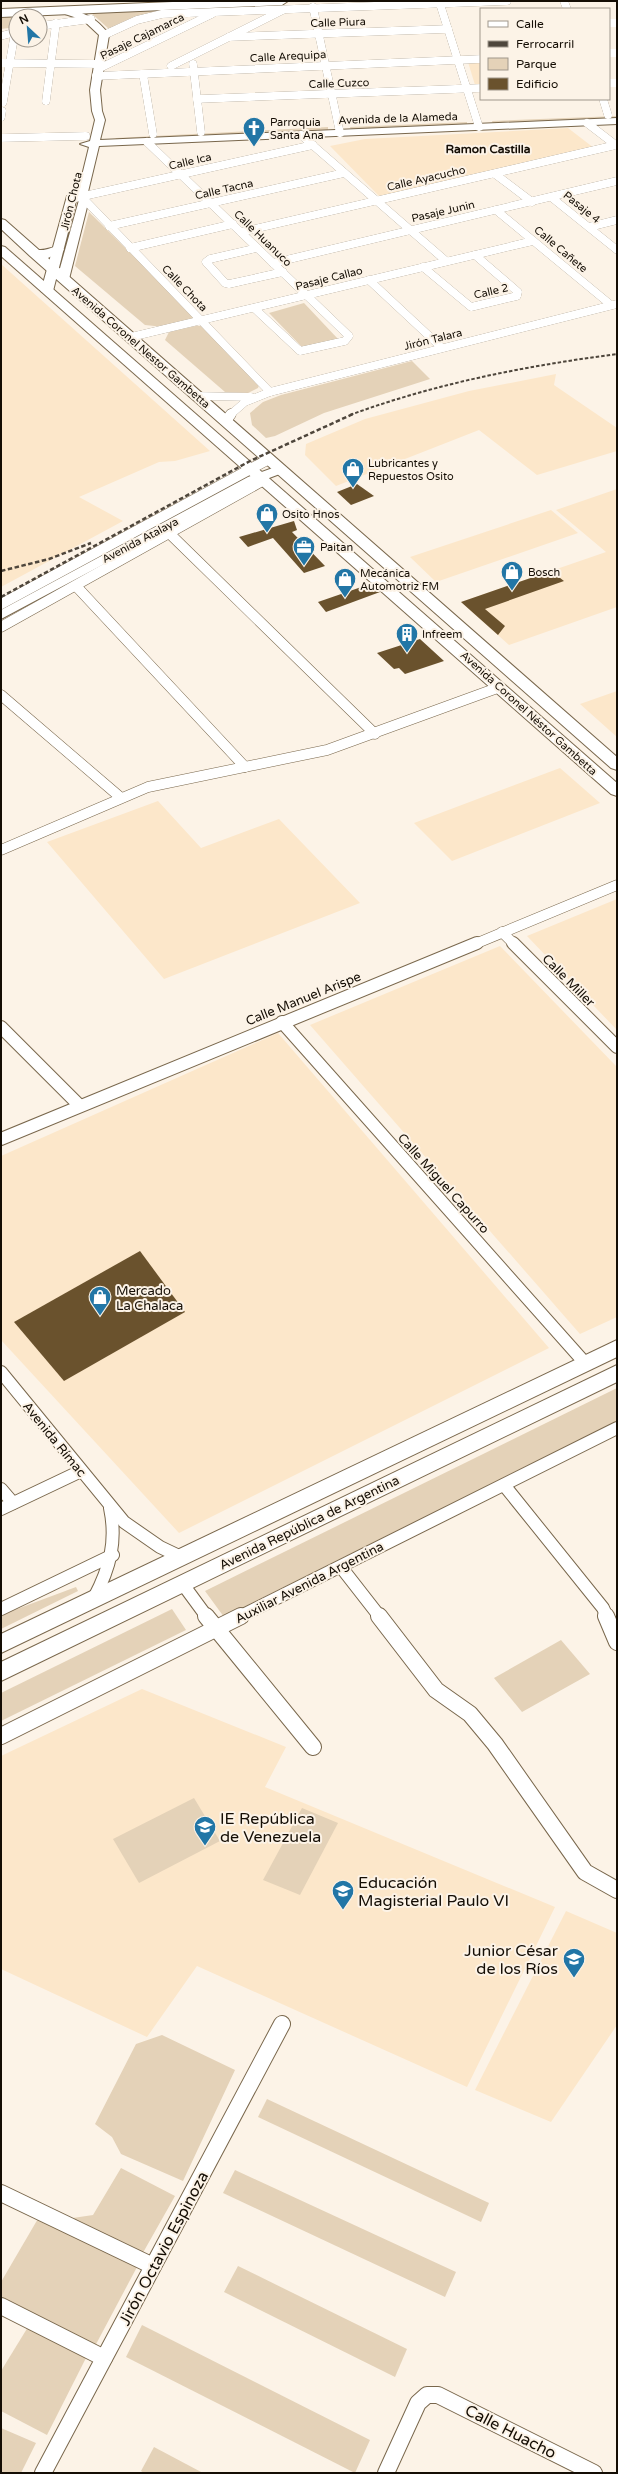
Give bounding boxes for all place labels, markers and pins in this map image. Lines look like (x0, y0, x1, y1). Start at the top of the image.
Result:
church icon: Parroquia Santa Ana (241, 115, 267, 148)
place label: Parroquia Santa Ana (270, 116, 324, 142)
shop icon: Lubricantes y Repuestos Osito (340, 456, 366, 489)
place label: Lubricantes y Repuestos Osito (368, 457, 454, 483)
shop icon: Osito Hnos (254, 501, 280, 534)
place label: Osito Hnos (282, 508, 339, 521)
office icon: Paitan (291, 534, 317, 567)
place label: Paitan (320, 541, 353, 554)
shop icon: Bosch (499, 559, 525, 592)
shop icon: Mecánica Automotriz FM (332, 566, 358, 599)
place label: Bosch (528, 566, 560, 579)
place label: Mecánica Automotriz FM (360, 567, 439, 593)
building icon: Infreem (394, 621, 420, 654)
place label: Infreem (422, 628, 462, 641)
place label: Mercado La Chalaca (116, 1283, 183, 1314)
shop icon: Mercado La Chalaca (87, 1284, 113, 1317)
place label: IE República de Venezuela (220, 1809, 321, 1847)
school or university icon: IE República de Venezuela (192, 1814, 218, 1847)
place label: Educación Magisterial Paulo VI (358, 1873, 509, 1911)
school or university icon: Educación Magisterial Paulo VI (330, 1878, 356, 1911)
place label: Junior César de los Ríos (464, 1941, 559, 1979)
school or university icon: Junior César de los Ríos (561, 1946, 587, 1979)

